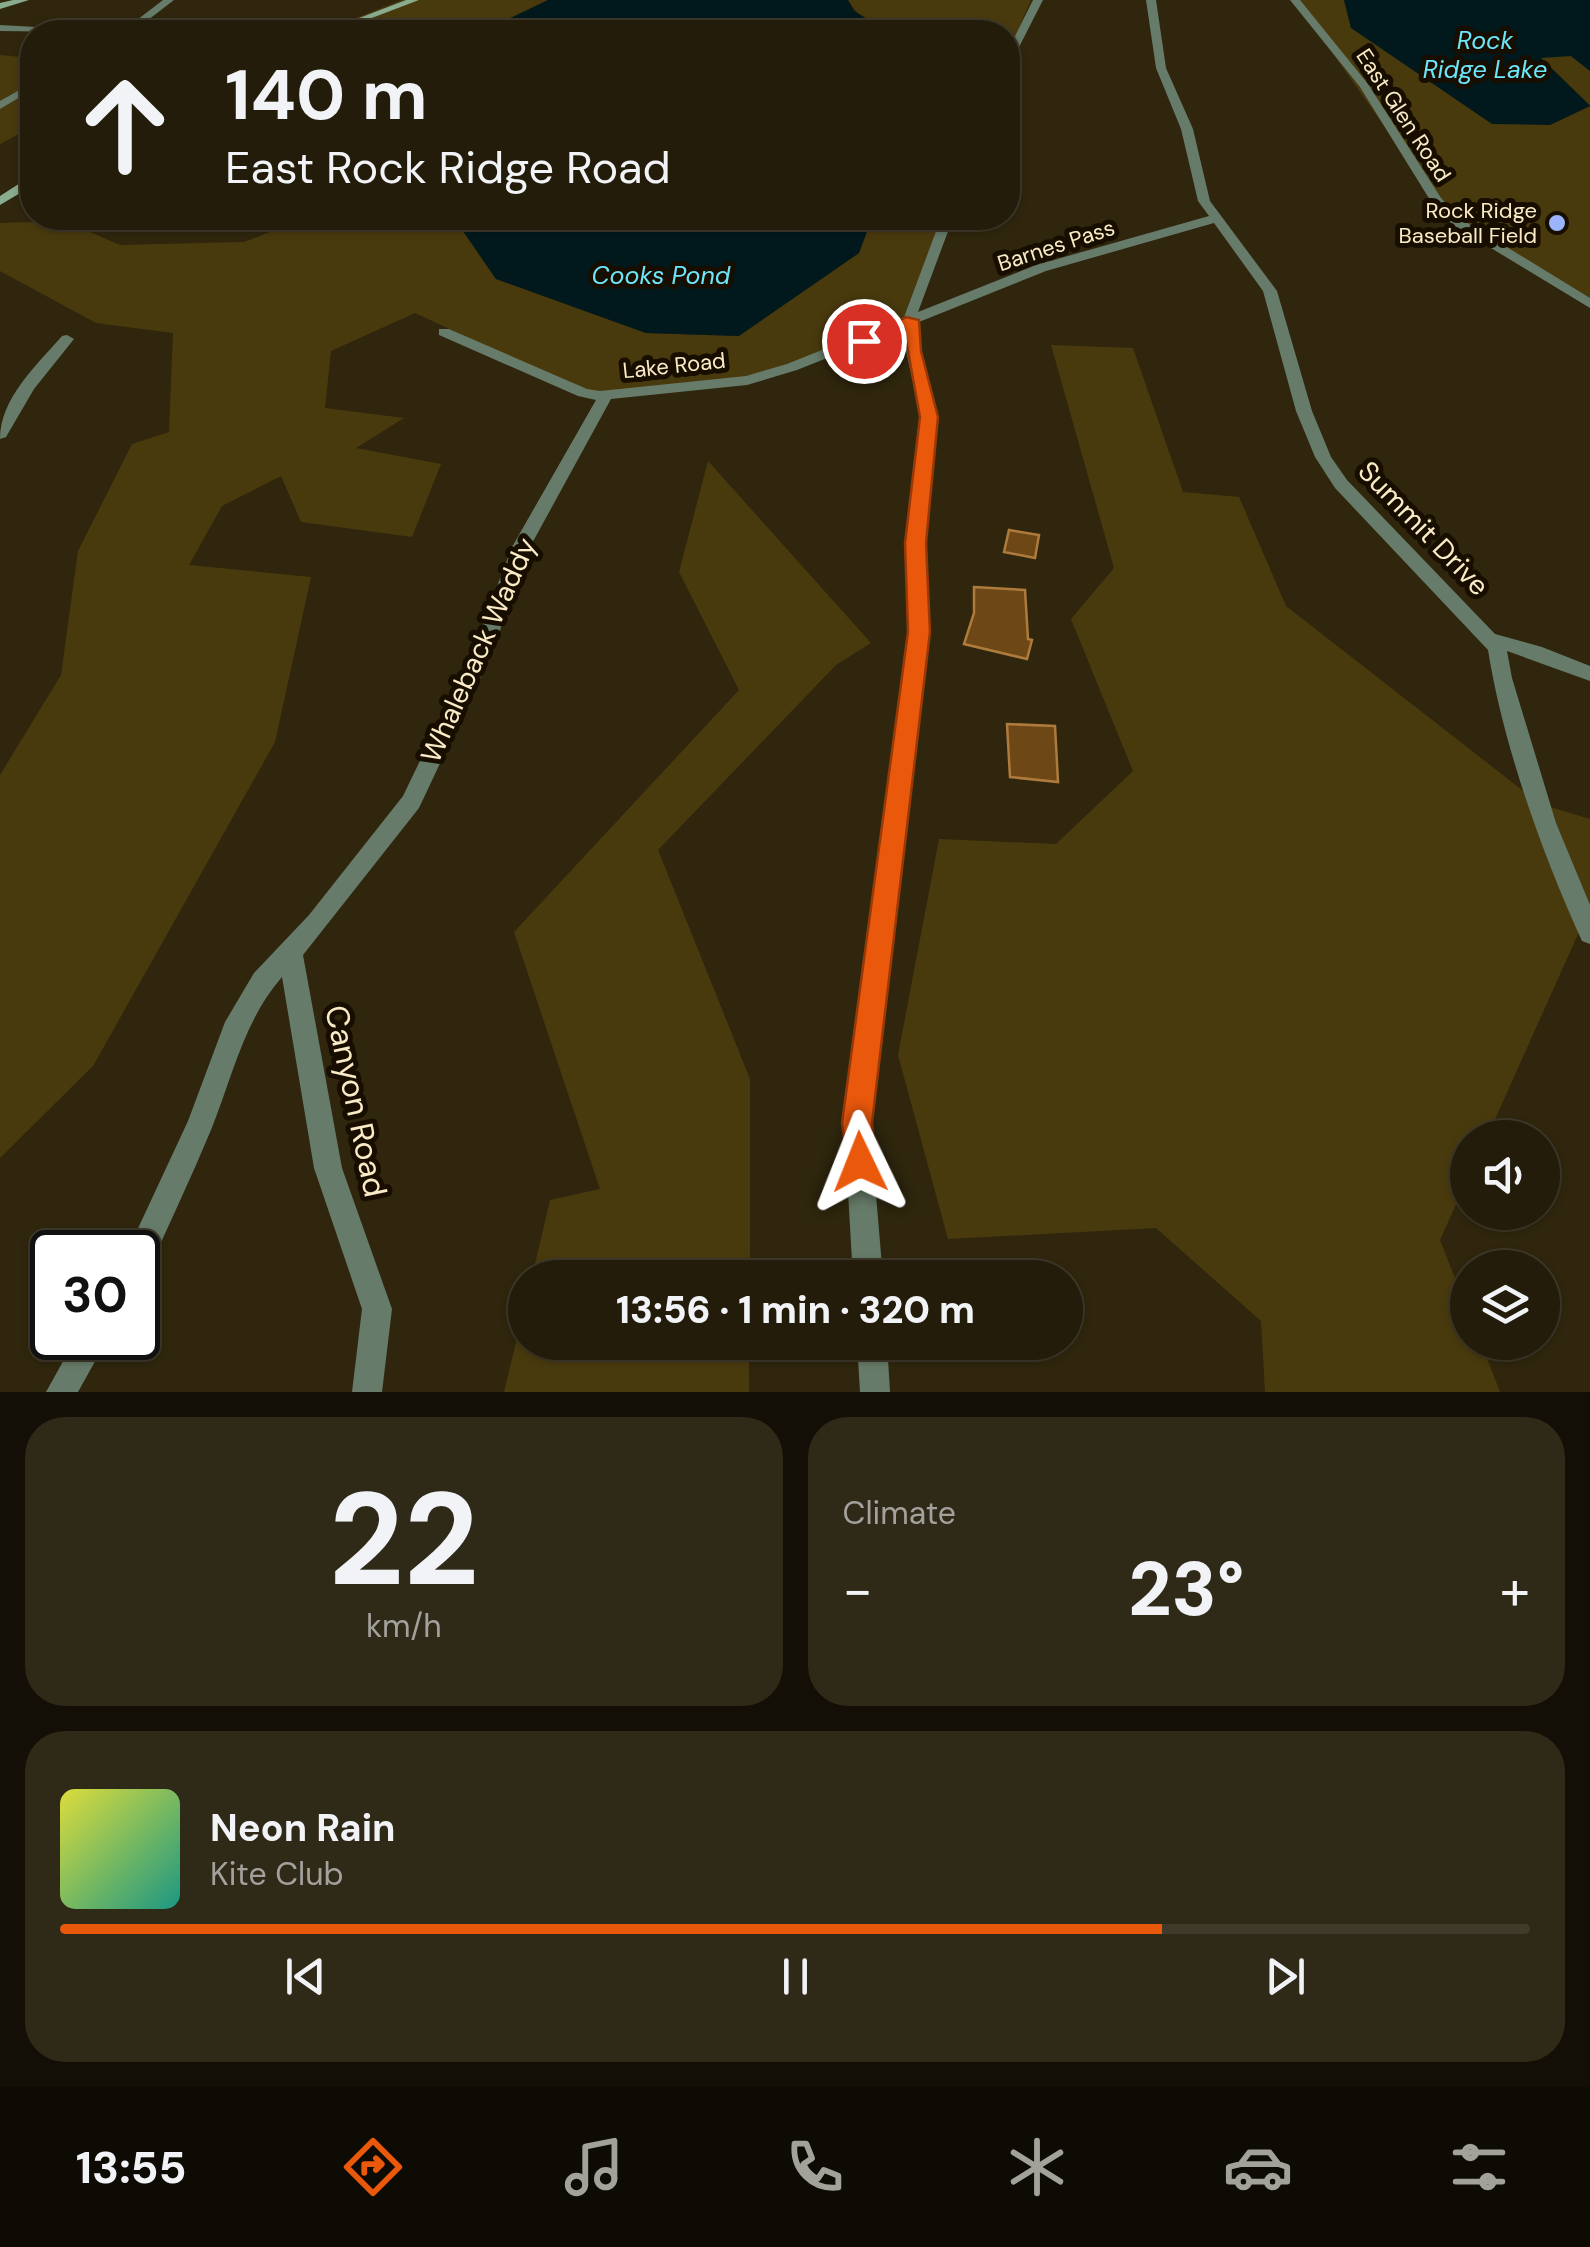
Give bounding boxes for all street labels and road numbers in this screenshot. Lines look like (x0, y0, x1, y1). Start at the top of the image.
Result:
street label: East Glen Road (1350, 43, 1457, 187)
street label: Barnes Pass (994, 213, 1119, 278)
street label: Lake Road (621, 346, 727, 385)
street label: Summit Drive (1350, 453, 1497, 604)
street label: Whaleback Waddy (412, 532, 545, 769)
street label: Canyon Road (315, 1001, 397, 1201)

